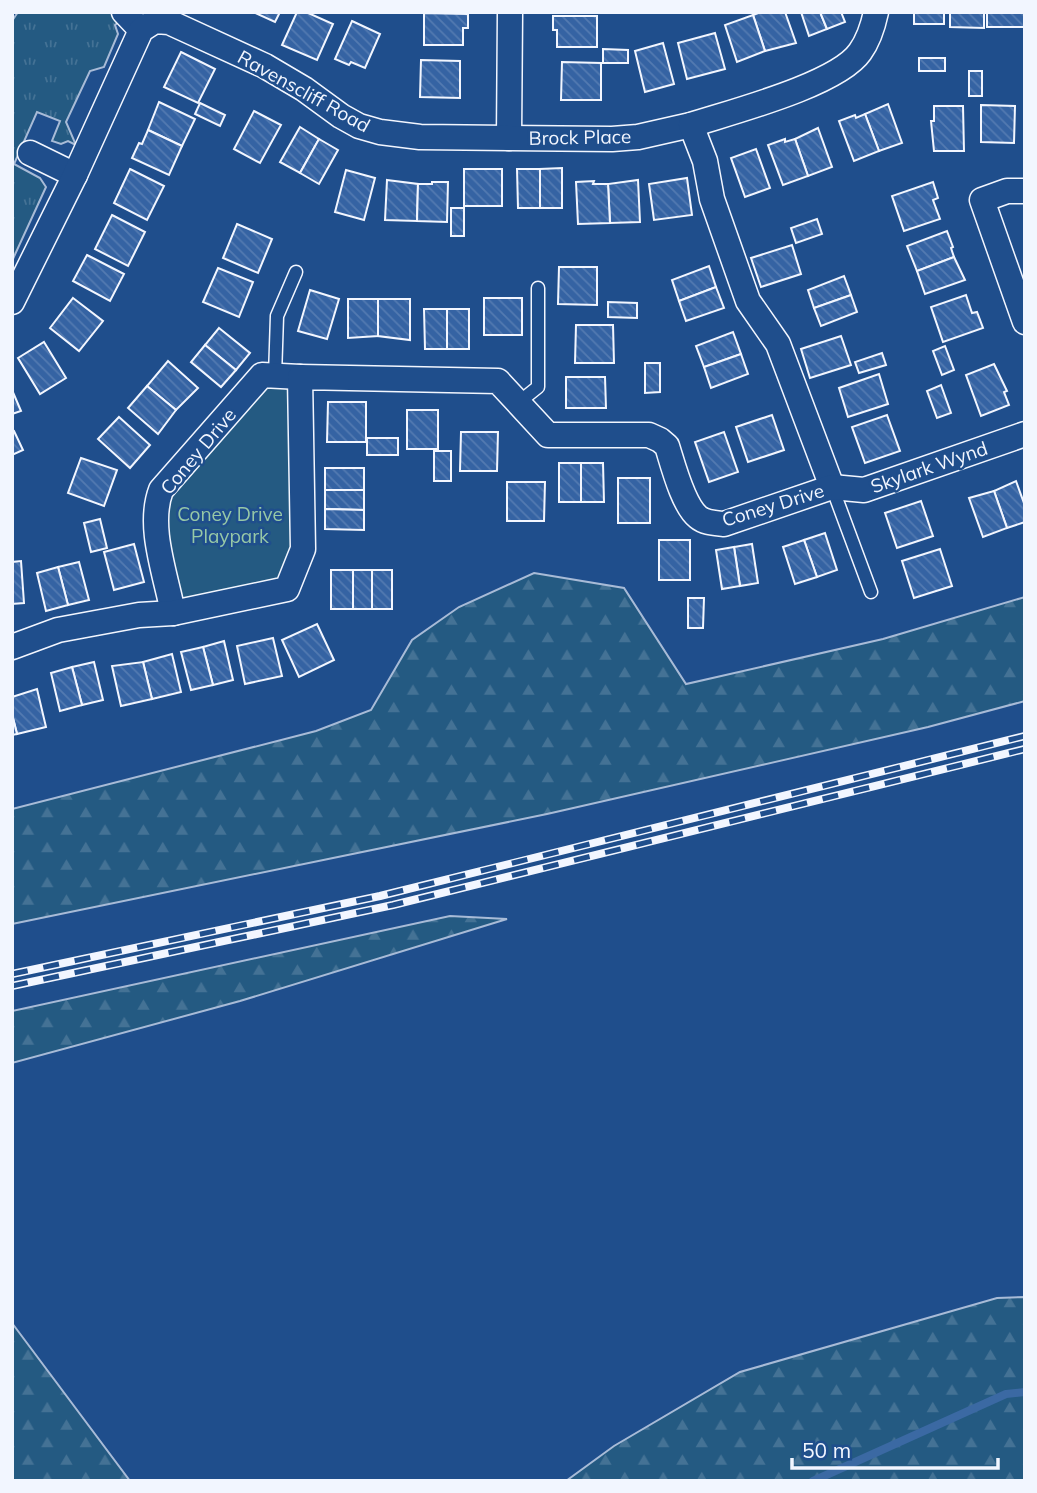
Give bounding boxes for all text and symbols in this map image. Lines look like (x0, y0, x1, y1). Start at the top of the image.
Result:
street label: Ravenscliff Road (234, 45, 374, 137)
street label: Brock Place (529, 124, 631, 150)
street label: Coney Drive (155, 403, 241, 499)
street label: Skylark Wynd (867, 436, 991, 498)
street label: Coney Drive (719, 478, 827, 532)
park label: Coney Drive Playpark (177, 502, 283, 548)
scale bar (792, 1426, 998, 1470)
text: 50 m (802, 1437, 851, 1463)

